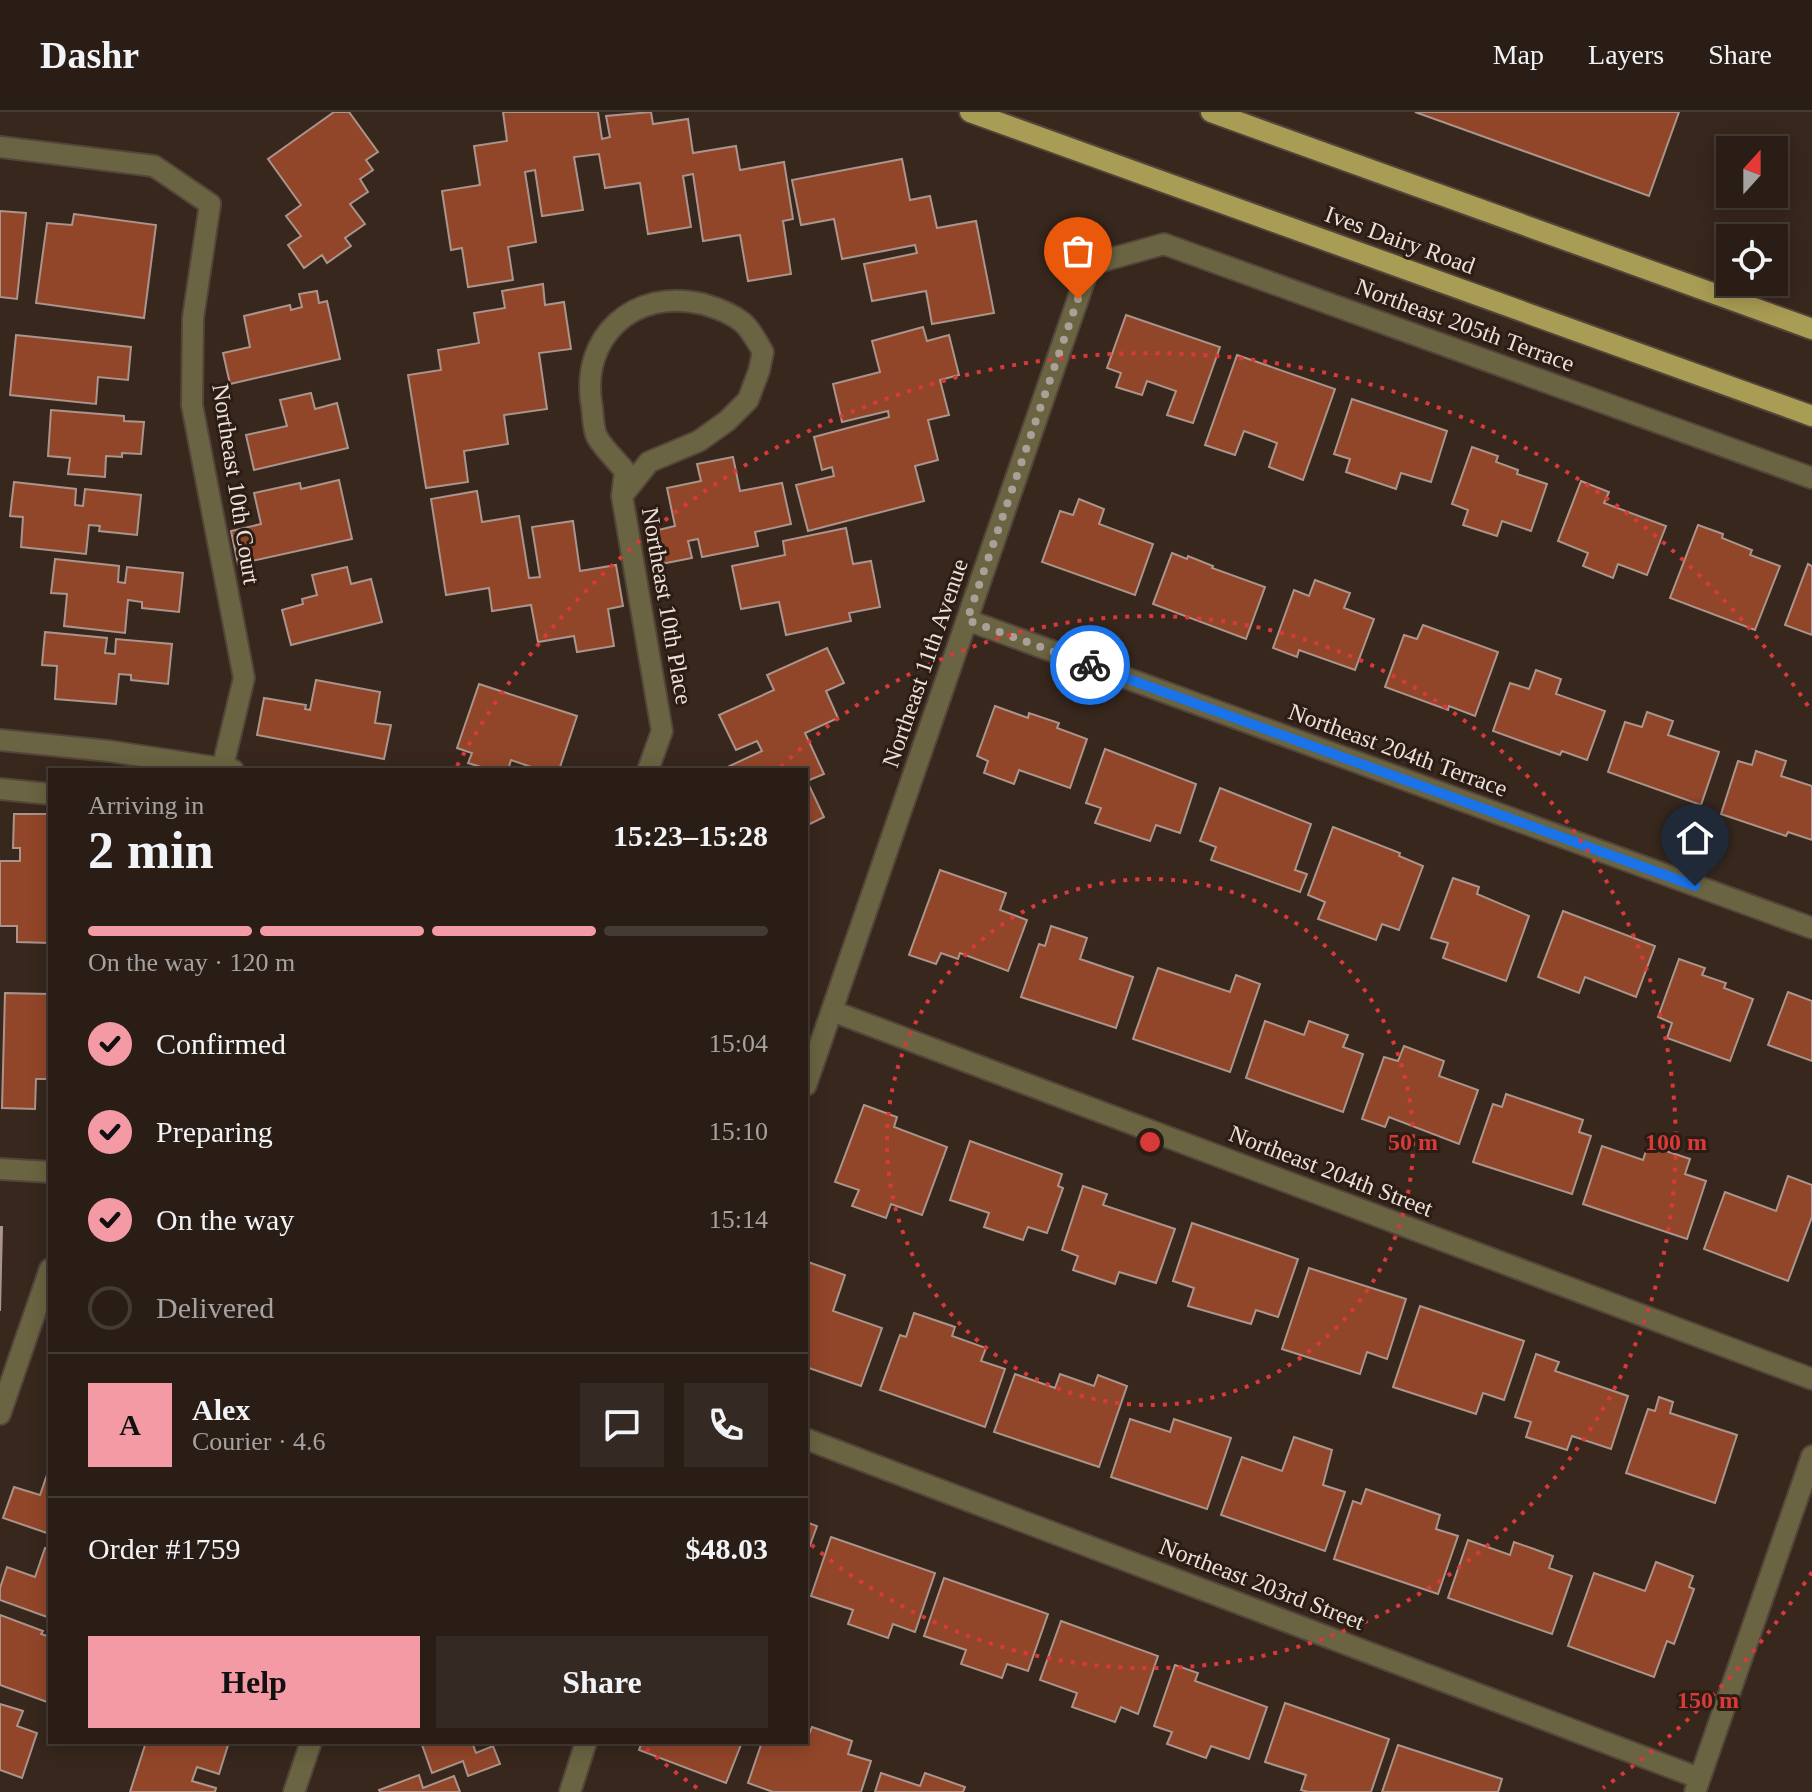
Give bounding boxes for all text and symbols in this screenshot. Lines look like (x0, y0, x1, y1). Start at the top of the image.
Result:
text: Dashr (40, 34, 139, 76)
text: Map (1493, 39, 1544, 70)
text: Layers (1588, 39, 1664, 70)
text: Share (1708, 39, 1772, 70)
north arrow (1716, 136, 1788, 208)
map controls (1716, 136, 1788, 296)
street label: Ives Dairy Road (1322, 201, 1478, 279)
pin (1044, 217, 1112, 299)
button: locate (1716, 224, 1788, 296)
icon: bag (1056, 229, 1100, 273)
street label: Northeast 205th Terrace (1352, 273, 1578, 377)
street label: Northeast 10th Court (207, 382, 265, 586)
street label: Northeast 10th Place (637, 505, 697, 707)
street label: Northeast 11th Avenue (877, 555, 973, 771)
courier (1050, 625, 1130, 705)
icon: bike (1068, 643, 1112, 687)
street label: Northeast 204th Terrace (1285, 698, 1511, 802)
text: Arriving in (88, 791, 204, 820)
pin (1661, 804, 1729, 886)
icon: home (1673, 816, 1717, 860)
text: 15:23–15:28 (613, 819, 768, 852)
text: 2 min (88, 822, 214, 879)
text: On the way · 120 m (88, 948, 295, 977)
icon: check (88, 1022, 132, 1066)
text: Confirmed (156, 1027, 286, 1060)
text: 15:04 (709, 1029, 768, 1058)
icon: check (88, 1110, 132, 1154)
text: Preparing (156, 1115, 273, 1148)
text: 15:10 (709, 1117, 768, 1146)
street label: Northeast 204th Street (1226, 1120, 1437, 1222)
centre of rings (1136, 1128, 1164, 1156)
text: 50 m (1388, 1129, 1438, 1155)
text: 100 m (1645, 1129, 1707, 1155)
icon: check (88, 1198, 132, 1242)
text: On the way (156, 1203, 294, 1236)
text: 15:14 (709, 1205, 768, 1234)
text: Delivered (156, 1291, 274, 1324)
button: chat (580, 1383, 664, 1467)
button: phone (684, 1383, 768, 1467)
text: Alex (192, 1393, 250, 1426)
text: A (119, 1408, 141, 1441)
text: Courier · 4.6 (192, 1427, 326, 1456)
text: Order #1759 (88, 1532, 240, 1565)
text: $48.03 (686, 1532, 768, 1565)
street label: Northeast 203rd Street (1156, 1533, 1368, 1635)
button: Help (88, 1636, 420, 1728)
button: Share (436, 1636, 768, 1728)
text: 150 m (1677, 1687, 1739, 1713)

